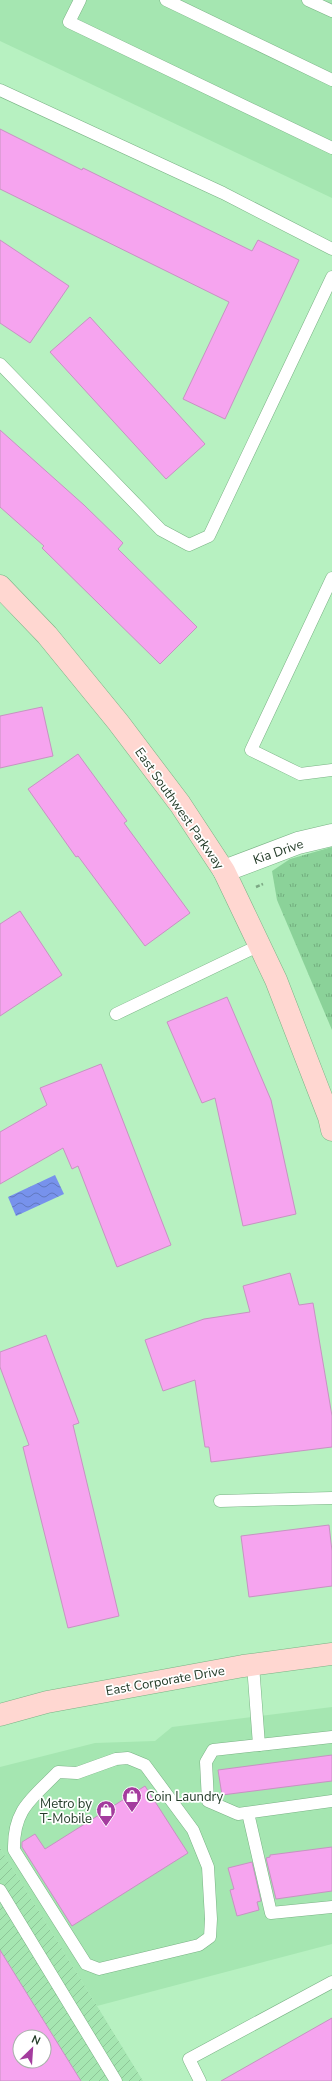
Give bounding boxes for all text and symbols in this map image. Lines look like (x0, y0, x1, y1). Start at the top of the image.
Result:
street label: East Southwest Parkway (130, 744, 228, 873)
street label: Kia Drive (251, 835, 306, 869)
street label: East Corporate Drive (104, 1662, 226, 1700)
shop icon: Coin Laundry (121, 1785, 143, 1813)
place label: Coin Laundry (146, 1788, 224, 1806)
place label: Metro by T-Mobile (40, 1795, 92, 1828)
shop icon: Metro by T-Mobile (95, 1799, 117, 1827)
north arrow (12, 2029, 52, 2069)
text: N (29, 2032, 43, 2049)

